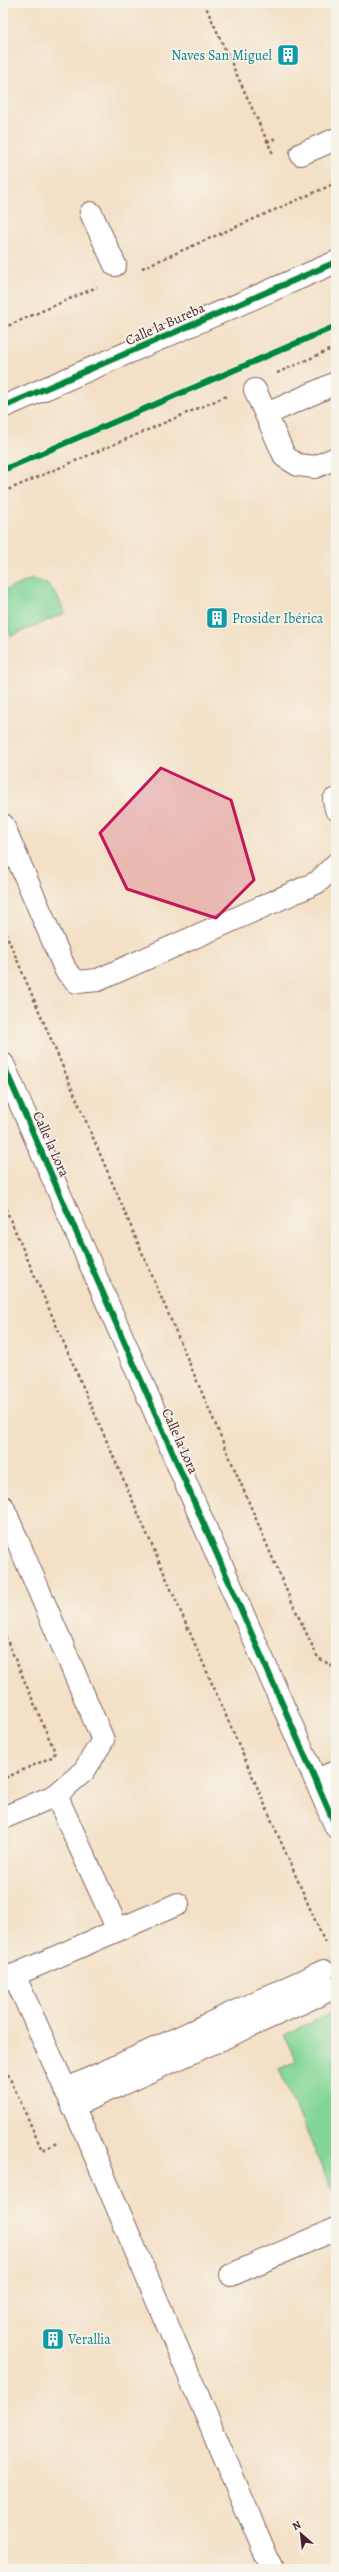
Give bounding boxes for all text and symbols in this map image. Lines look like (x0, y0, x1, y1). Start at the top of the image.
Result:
building icon: Naves San Miguel (275, 42, 301, 68)
place label: Naves San Miguel (171, 46, 273, 65)
street label: Calle la Bureba (122, 298, 208, 350)
building icon: Prosider Ibérica (204, 605, 230, 631)
place label: Prosider Ibérica (232, 609, 324, 628)
street label: Calle la Lora (28, 1108, 74, 1180)
street label: Calle la Lora (157, 1405, 203, 1477)
building icon: Verallia (40, 2326, 66, 2352)
place label: Verallia (67, 2330, 111, 2349)
north arrow (281, 2514, 321, 2554)
text: N (289, 2517, 304, 2534)

